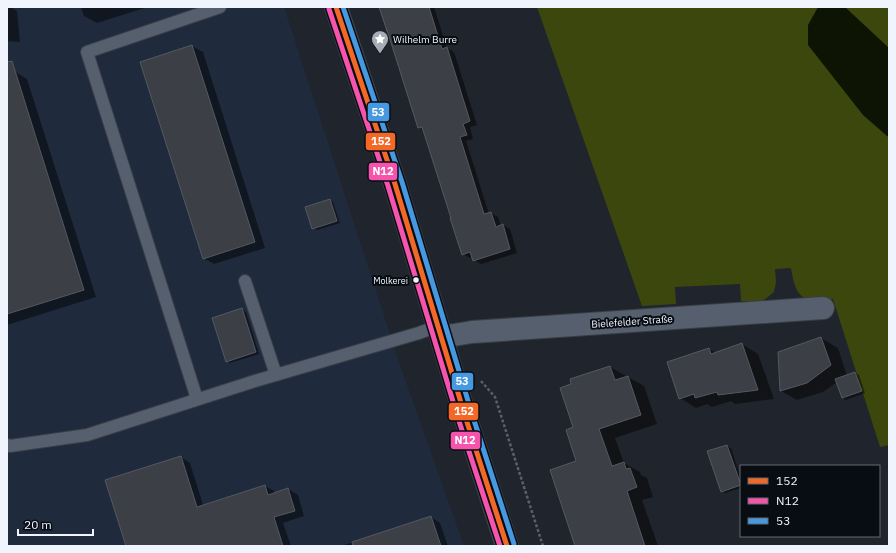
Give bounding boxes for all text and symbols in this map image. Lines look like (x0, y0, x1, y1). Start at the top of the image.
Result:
place icon: Wilhelm Burre (370, 29, 390, 54)
place label: Wilhelm Burre (393, 33, 458, 46)
line badge: 53 (367, 102, 390, 122)
text: 53 (371, 105, 385, 119)
line badge: 152 (365, 132, 396, 151)
text: 152 (371, 134, 391, 148)
line badge: N12 (368, 162, 398, 181)
text: N12 (372, 164, 394, 178)
place label: Molkerei (373, 275, 408, 286)
marker: Molkerei (411, 275, 421, 285)
street label: Bielefelder Straße (591, 312, 674, 331)
line badge: 53 (451, 372, 474, 391)
text: 53 (455, 374, 469, 388)
line badge: 152 (448, 402, 479, 421)
text: 152 (454, 404, 474, 418)
line badge: N12 (450, 431, 481, 450)
text: N12 (454, 433, 476, 447)
legend (740, 465, 880, 537)
text: 152 (776, 473, 798, 488)
text: N12 (776, 493, 799, 508)
scale bar (18, 511, 93, 537)
text: 53 (776, 513, 790, 528)
text: 20 m (24, 517, 52, 532)

